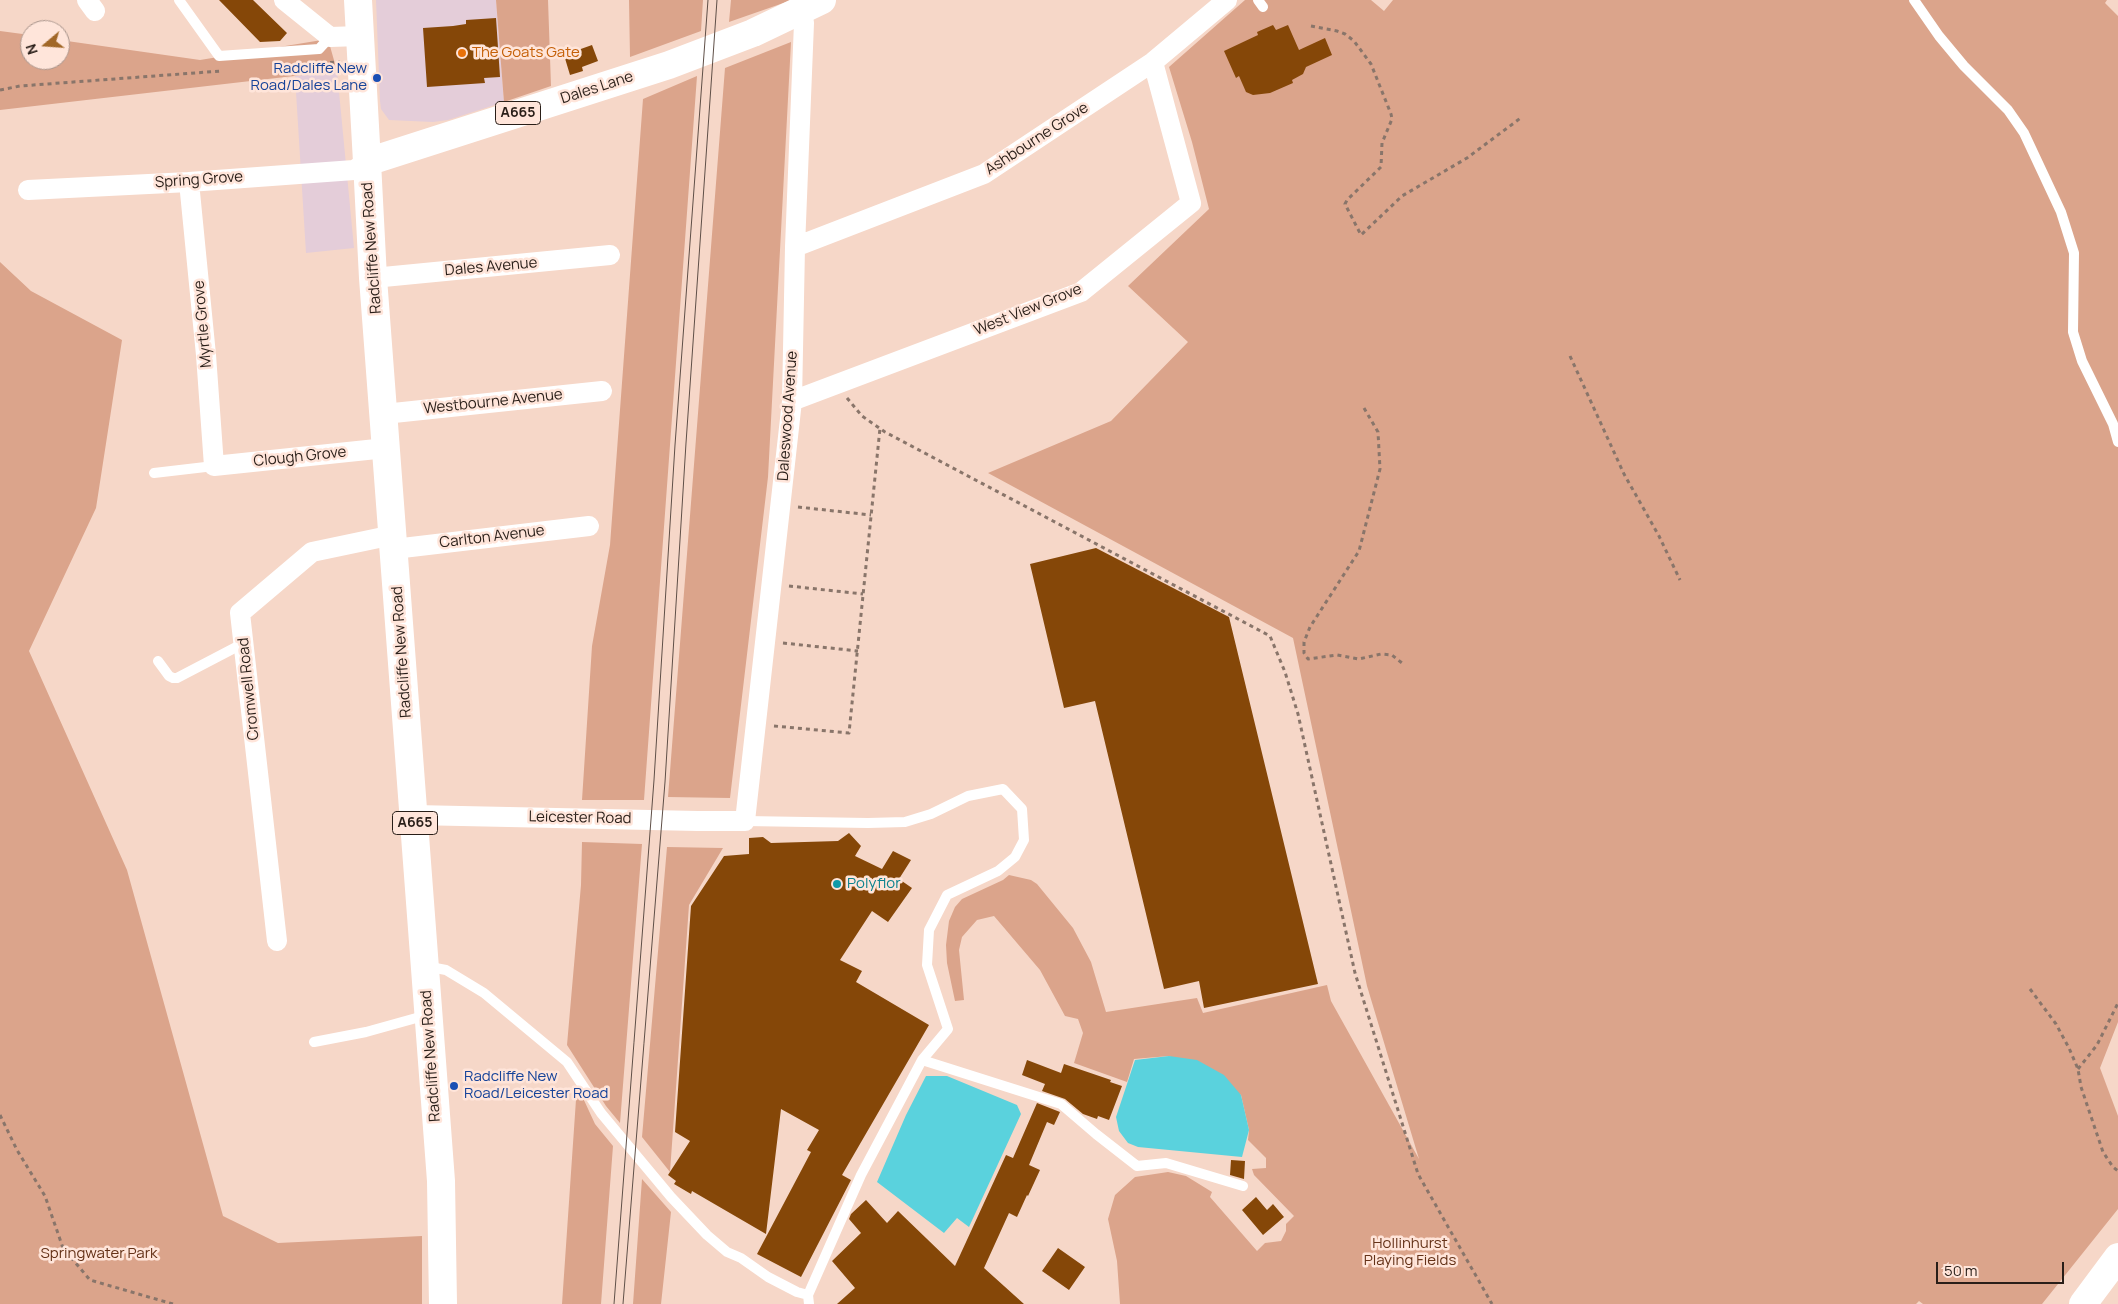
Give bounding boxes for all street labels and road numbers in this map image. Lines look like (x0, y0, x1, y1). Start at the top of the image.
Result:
street label: Dales Lane (558, 68, 636, 108)
street label: Ashbourne Grove (982, 99, 1092, 179)
road number: A665 (496, 102, 540, 125)
street label: Spring Grove (154, 168, 244, 192)
street label: Radcliffe New Road (358, 182, 386, 314)
street label: Dales Avenue (444, 254, 538, 280)
street label: Myrtle Grove (190, 280, 216, 368)
street label: West View Grove (972, 280, 1084, 340)
street label: Daleswood Avenue (774, 350, 802, 482)
street label: Westbourne Avenue (423, 386, 563, 418)
street label: Clough Grove (253, 443, 347, 471)
street label: Carlton Avenue (438, 522, 546, 552)
street label: Radcliffe New Road (388, 586, 416, 718)
street label: Cromwell Road (235, 637, 263, 741)
street label: Leicester Road (528, 808, 632, 828)
road number: A665 (392, 811, 438, 834)
street label: Radcliffe New Road (417, 990, 445, 1122)

